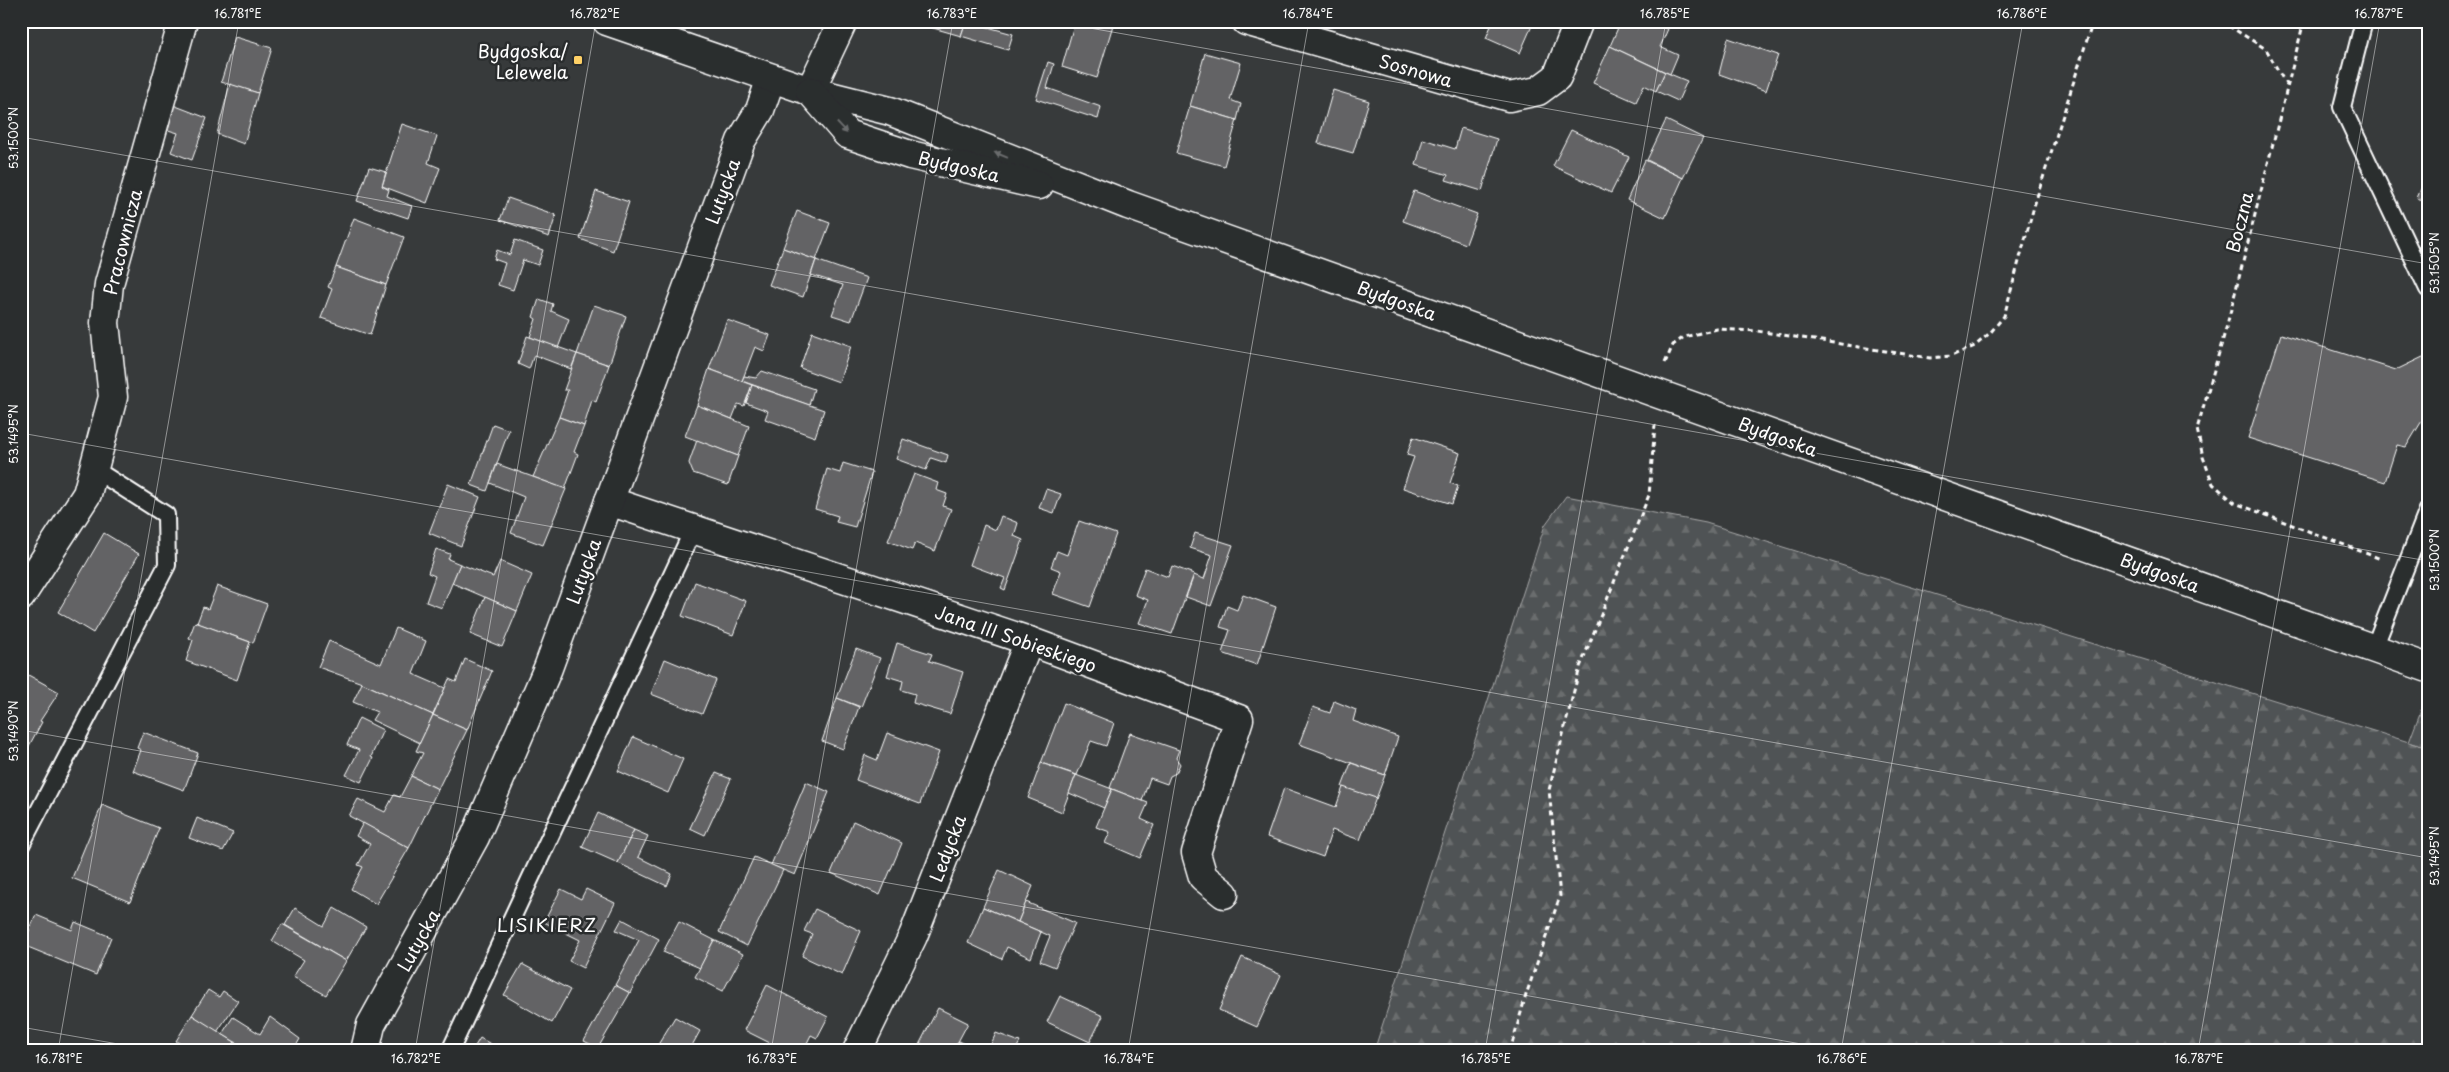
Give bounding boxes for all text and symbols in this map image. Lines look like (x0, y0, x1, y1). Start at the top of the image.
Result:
text: 16.781°E (214, 4, 262, 22)
text: 16.782°E (570, 4, 620, 22)
text: 16.783°E (927, 4, 977, 22)
text: 16.784°E (1283, 4, 1333, 22)
text: 16.785°E (1640, 4, 1690, 22)
text: 16.786°E (1997, 4, 2047, 22)
text: 16.787°E (2354, 4, 2404, 22)
place label: Bydgoska/ Lelewela (478, 37, 569, 85)
street label: Sosnowa (1376, 47, 1457, 94)
marker: Bydgoska/ Lelewela (572, 54, 584, 66)
text: 53.1500°N (4, 107, 22, 169)
one-way arrow (836, 121, 848, 133)
street label: Bydgoska (916, 144, 1003, 189)
one-way arrow (994, 150, 1008, 158)
street label: Lutycka (698, 154, 747, 227)
street label: Pracownicza (96, 185, 148, 298)
street label: Boczna (2218, 188, 2260, 255)
text: 53.1505°N (2425, 232, 2443, 294)
street label: Bydgoska (1354, 273, 1441, 327)
text: 53.1495°N (4, 404, 22, 464)
street label: Bydgoska (1735, 409, 1822, 463)
text: 53.1500°N (2425, 529, 2443, 591)
street label: Lutycka (559, 534, 608, 607)
street label: Bydgoska (2117, 545, 2204, 599)
street label: Jana III Sobieskiego (931, 598, 1101, 678)
text: 53.1490°N (4, 700, 22, 762)
street label: Ledycka (922, 810, 972, 886)
text: 53.1495°N (2425, 826, 2443, 886)
street label: Lutycka (390, 903, 447, 976)
district label: LISIKIERZ (497, 910, 597, 938)
text: 16.781°E (35, 1049, 83, 1067)
text: 16.782°E (391, 1049, 441, 1067)
text: 16.783°E (747, 1049, 797, 1067)
text: 16.784°E (1104, 1049, 1154, 1067)
text: 16.785°E (1461, 1049, 1511, 1067)
text: 16.786°E (1817, 1049, 1867, 1067)
text: 16.787°E (2174, 1049, 2224, 1067)

